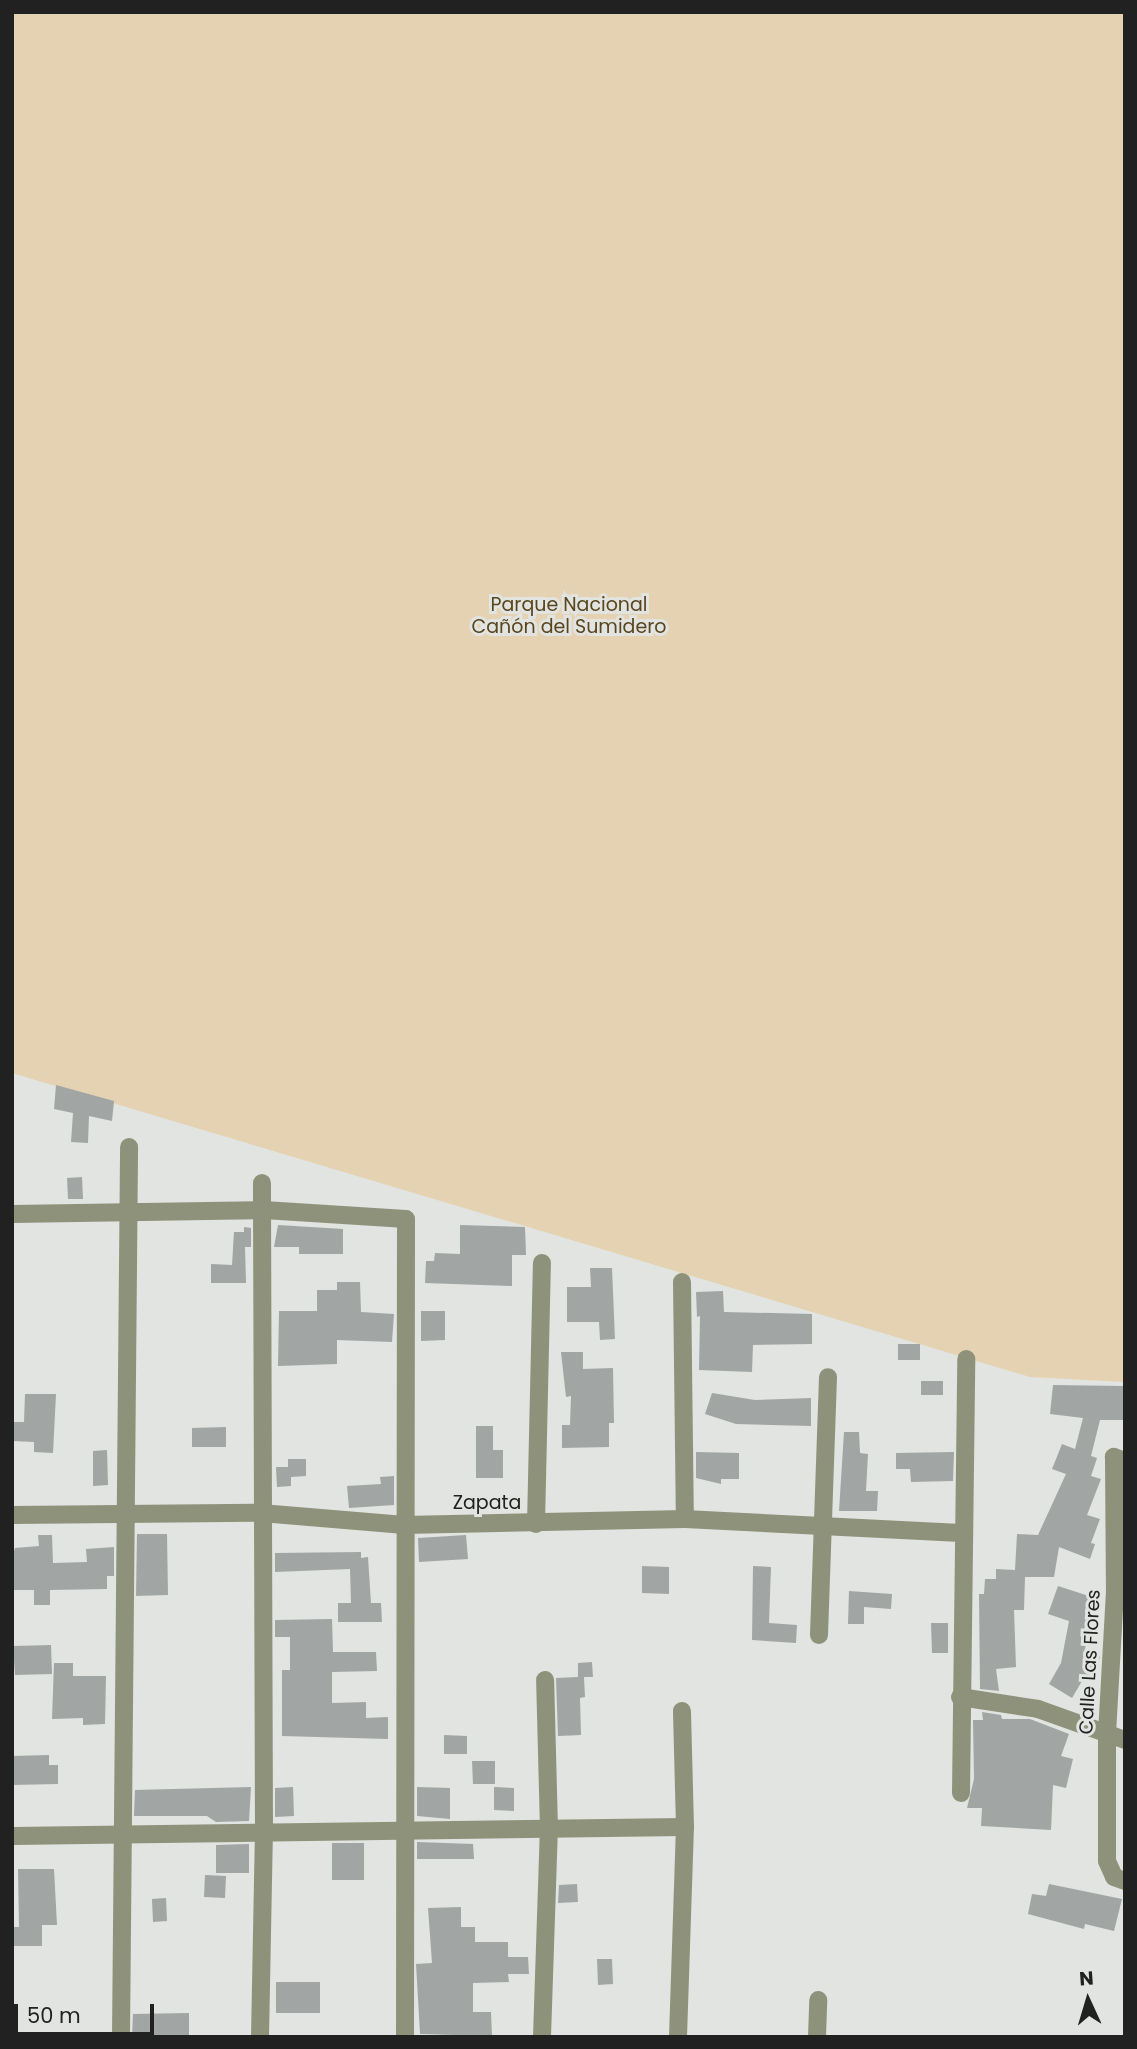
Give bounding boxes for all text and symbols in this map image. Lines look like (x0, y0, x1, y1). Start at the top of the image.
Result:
park label: Parque Nacional Cañón del Sumidero (472, 594, 666, 638)
street label: Zapata (453, 1492, 521, 1514)
street label: Calle Las Flores (1075, 1589, 1105, 1735)
north arrow (1053, 1965, 1123, 2035)
text: N (1078, 1965, 1095, 1993)
scale bar (18, 1990, 158, 2034)
text: 50 m (27, 2001, 81, 2030)

